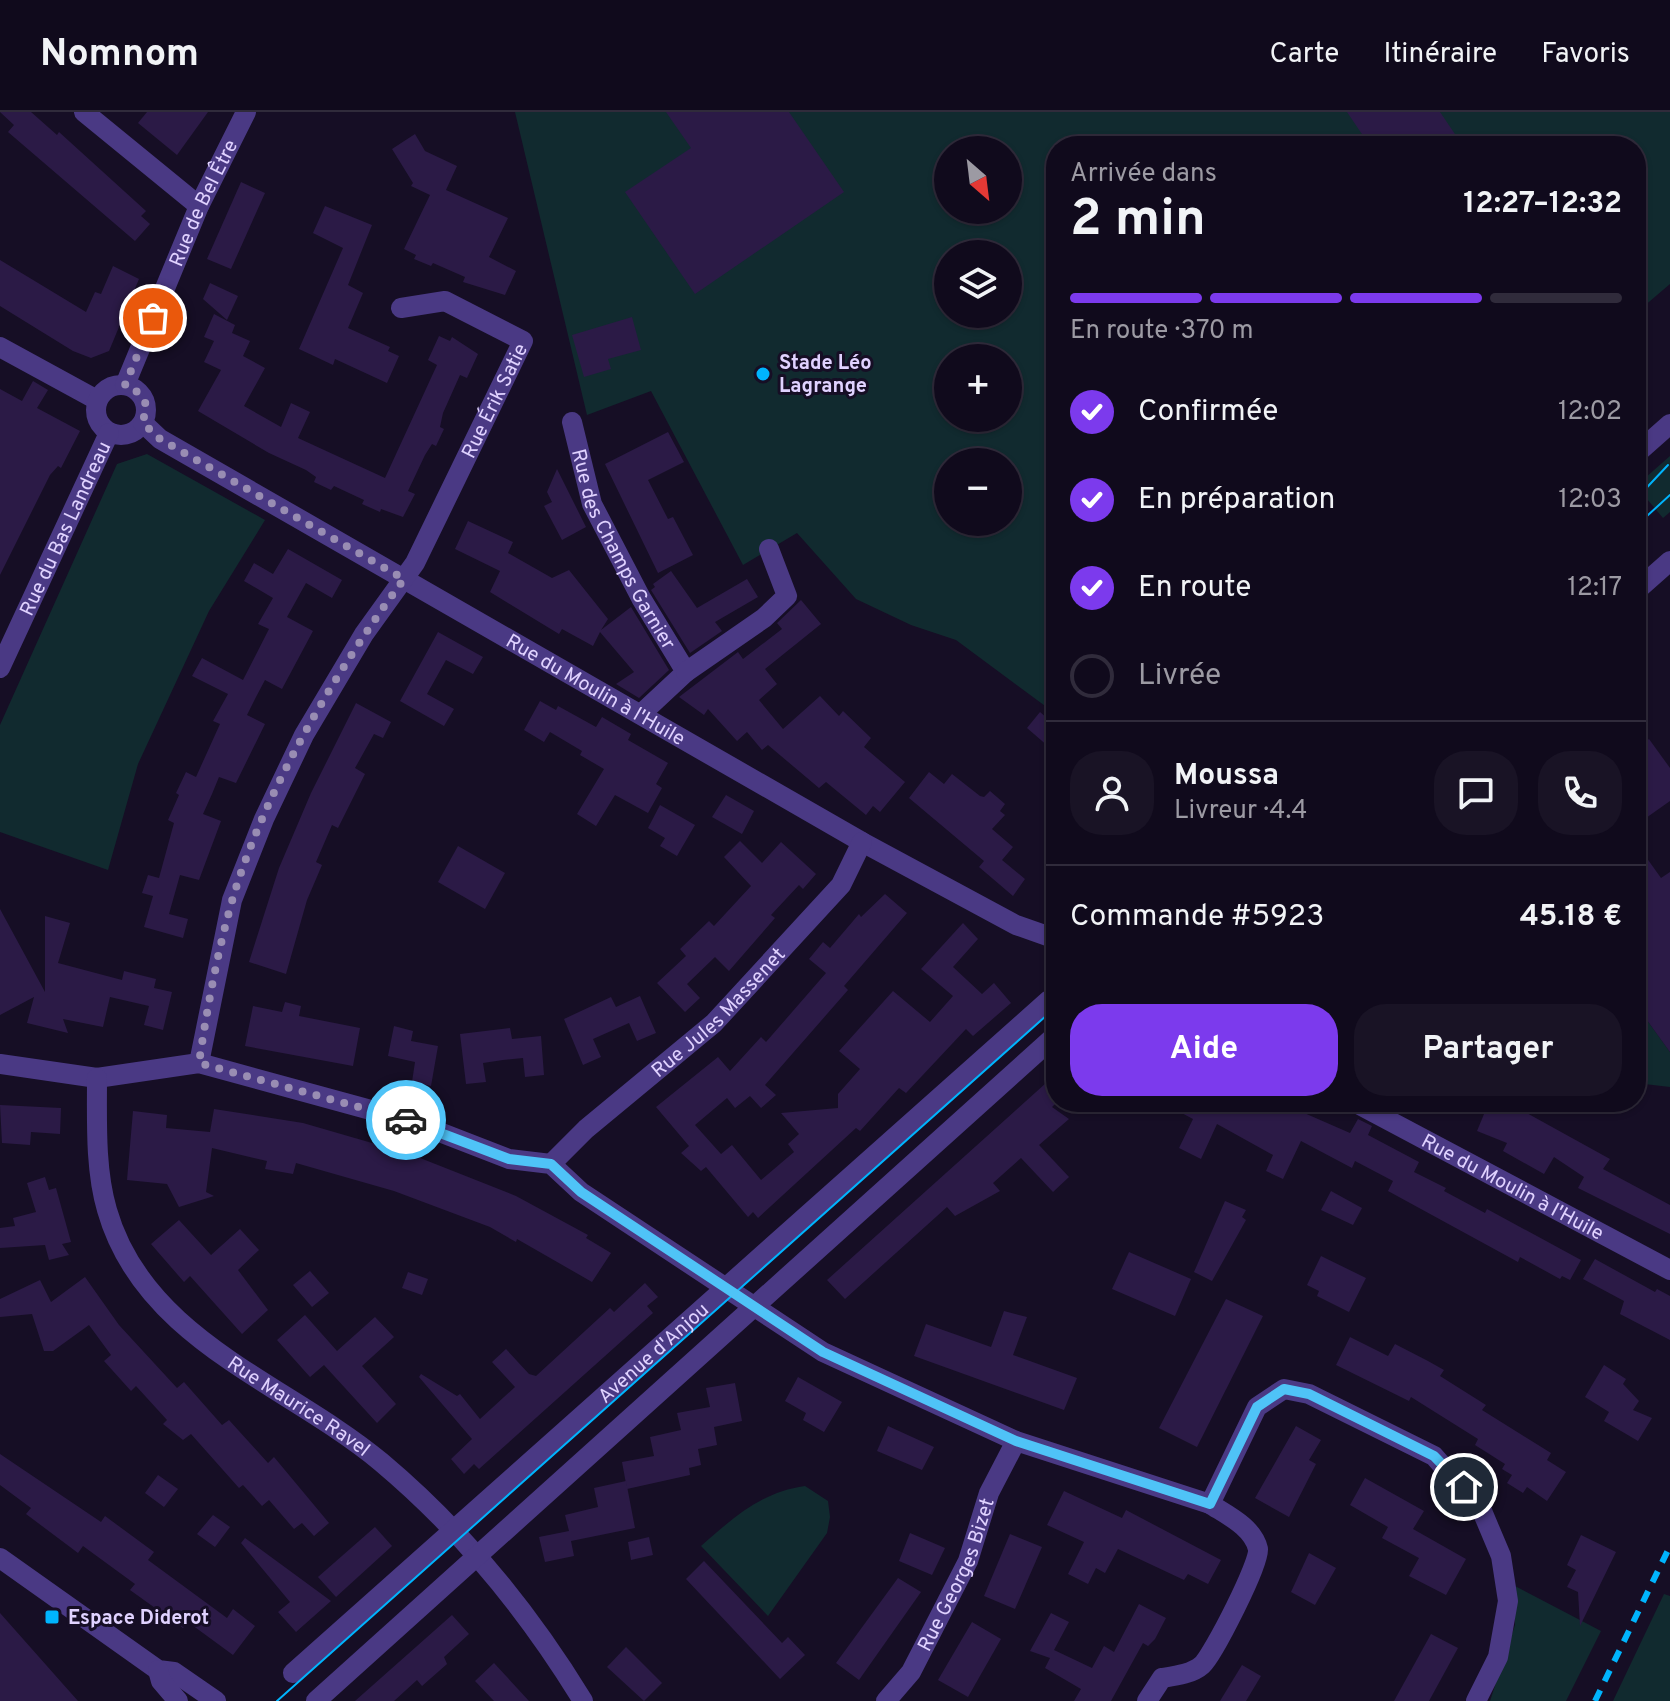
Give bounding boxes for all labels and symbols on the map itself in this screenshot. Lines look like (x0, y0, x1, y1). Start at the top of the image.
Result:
street label: Rue de Bel Être (164, 136, 245, 271)
north arrow (934, 136, 1022, 224)
pin (119, 284, 187, 352)
street label: Rue Érik Satie (457, 340, 535, 463)
place label: Stade Léo Lagrange (779, 351, 872, 400)
marker: Stade Léo Lagrange (754, 365, 772, 383)
street label: Rue du Bas Landreau (15, 438, 118, 620)
street label: Rue des Champs Garnier (564, 446, 681, 655)
street label: Rue du Moulin à l'Huile (500, 629, 689, 753)
street label: Rue Jules Massenet (647, 943, 792, 1084)
courier (366, 1080, 446, 1160)
street label: Rue du Moulin à l'Huile (1416, 1129, 1608, 1247)
street label: Avenue d'Anjou (593, 1298, 715, 1410)
street label: Rue Maurice Ravel (221, 1351, 375, 1463)
pin (1430, 1453, 1498, 1521)
street label: Rue Georges Bizet (913, 1495, 1002, 1656)
place label: Espace Diderot (68, 1606, 209, 1632)
marker: Espace Diderot (43, 1608, 61, 1626)

